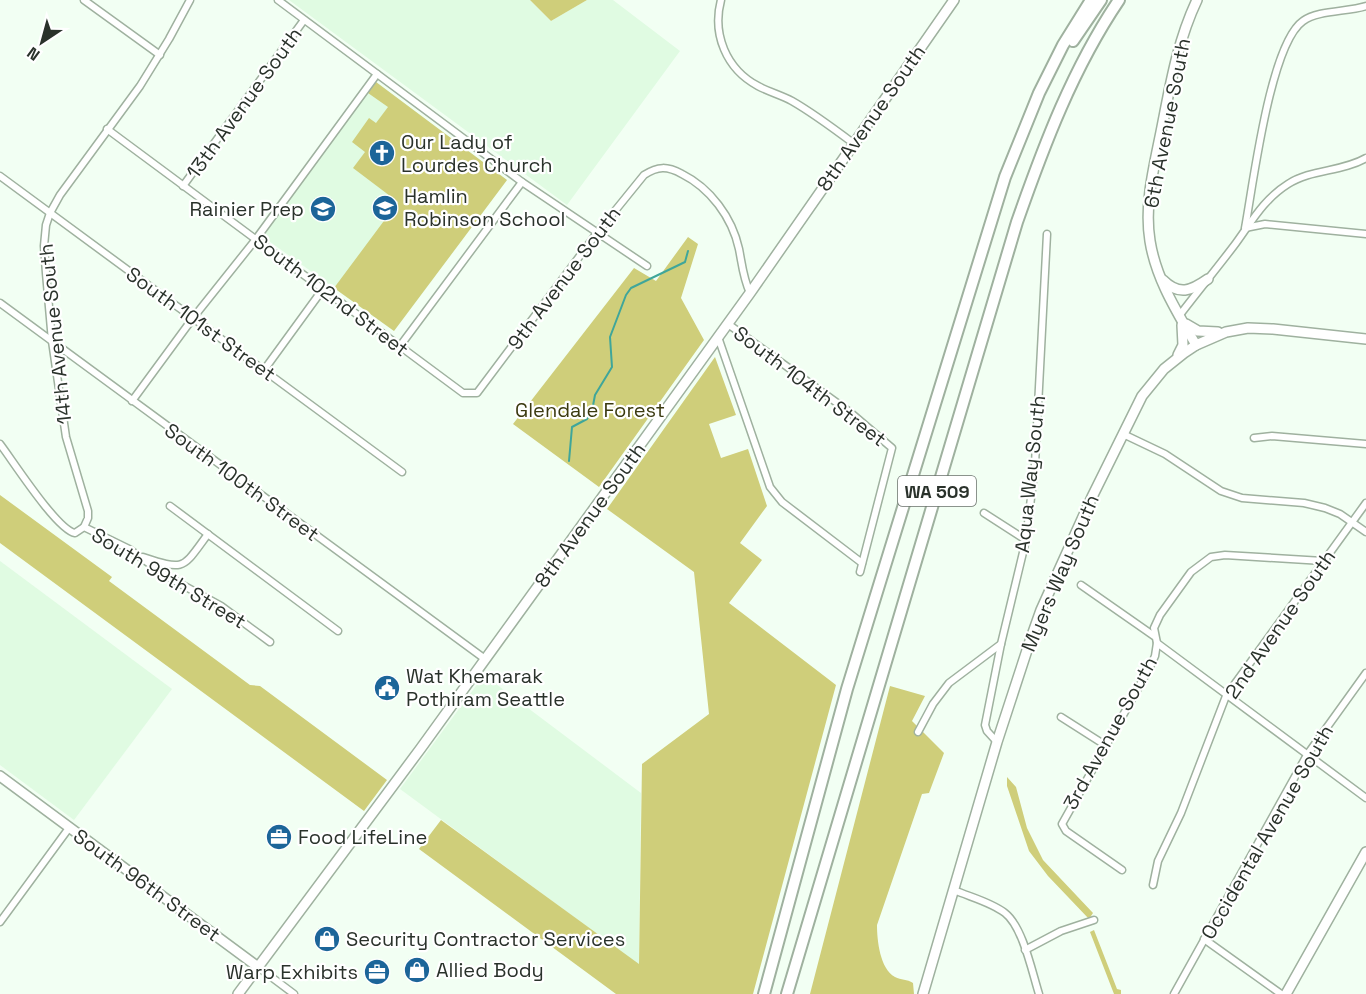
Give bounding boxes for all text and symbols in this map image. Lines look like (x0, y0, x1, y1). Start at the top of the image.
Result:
north arrow (12, 12, 72, 72)
street label: 13th Avenue South (180, 22, 308, 184)
street label: 6th Avenue South (1138, 36, 1196, 210)
street label: 8th Avenue South (811, 40, 931, 196)
text: N (23, 42, 44, 65)
place label: Our Lady of Lourdes Church (401, 129, 553, 178)
church icon: Our Lady of Lourdes Church (367, 138, 397, 168)
place label: Hamlin Robinson School (404, 183, 565, 232)
school or university icon: Hamlin Robinson School (370, 193, 400, 223)
school or university icon: Rainier Prep (308, 194, 338, 224)
place label: Rainier Prep (189, 196, 304, 222)
street label: 9th Avenue South (502, 201, 626, 355)
street label: South 102nd Street (248, 228, 414, 362)
street label: 14th Avenue South (33, 242, 77, 426)
street label: South 101st Street (121, 261, 281, 387)
street label: South 104th Street (728, 320, 892, 452)
street label: Aqua Way South (1009, 394, 1051, 554)
park label: Glendale Forest (515, 397, 665, 423)
street label: South 100th Street (159, 417, 325, 547)
street label: 8th Avenue South (529, 437, 651, 593)
road number: WA 509 (898, 476, 976, 506)
street label: Myers Way South (1015, 490, 1105, 656)
street label: South 99th Street (87, 522, 251, 634)
street label: 2nd Avenue South (1219, 544, 1341, 704)
street label: 3rd Avenue South (1057, 652, 1163, 814)
place label: Wat Khemarak Pothiram Seattle (406, 663, 565, 712)
public building icon: Wat Khemarak Pothiram Seattle (372, 673, 402, 703)
street label: Occidental Avenue South (1195, 720, 1339, 944)
office icon: Food LifeLine (264, 822, 294, 852)
street label: South 96th Street (68, 823, 226, 947)
place label: Food LifeLine (298, 824, 427, 850)
shop icon: Security Contractor Services (312, 924, 342, 954)
place label: Security Contractor Services (346, 926, 625, 952)
shop icon: Allied Body (402, 955, 432, 985)
office icon: Warp Exhibits (362, 957, 392, 987)
place label: Allied Body (436, 957, 544, 983)
place label: Warp Exhibits (226, 959, 358, 985)

